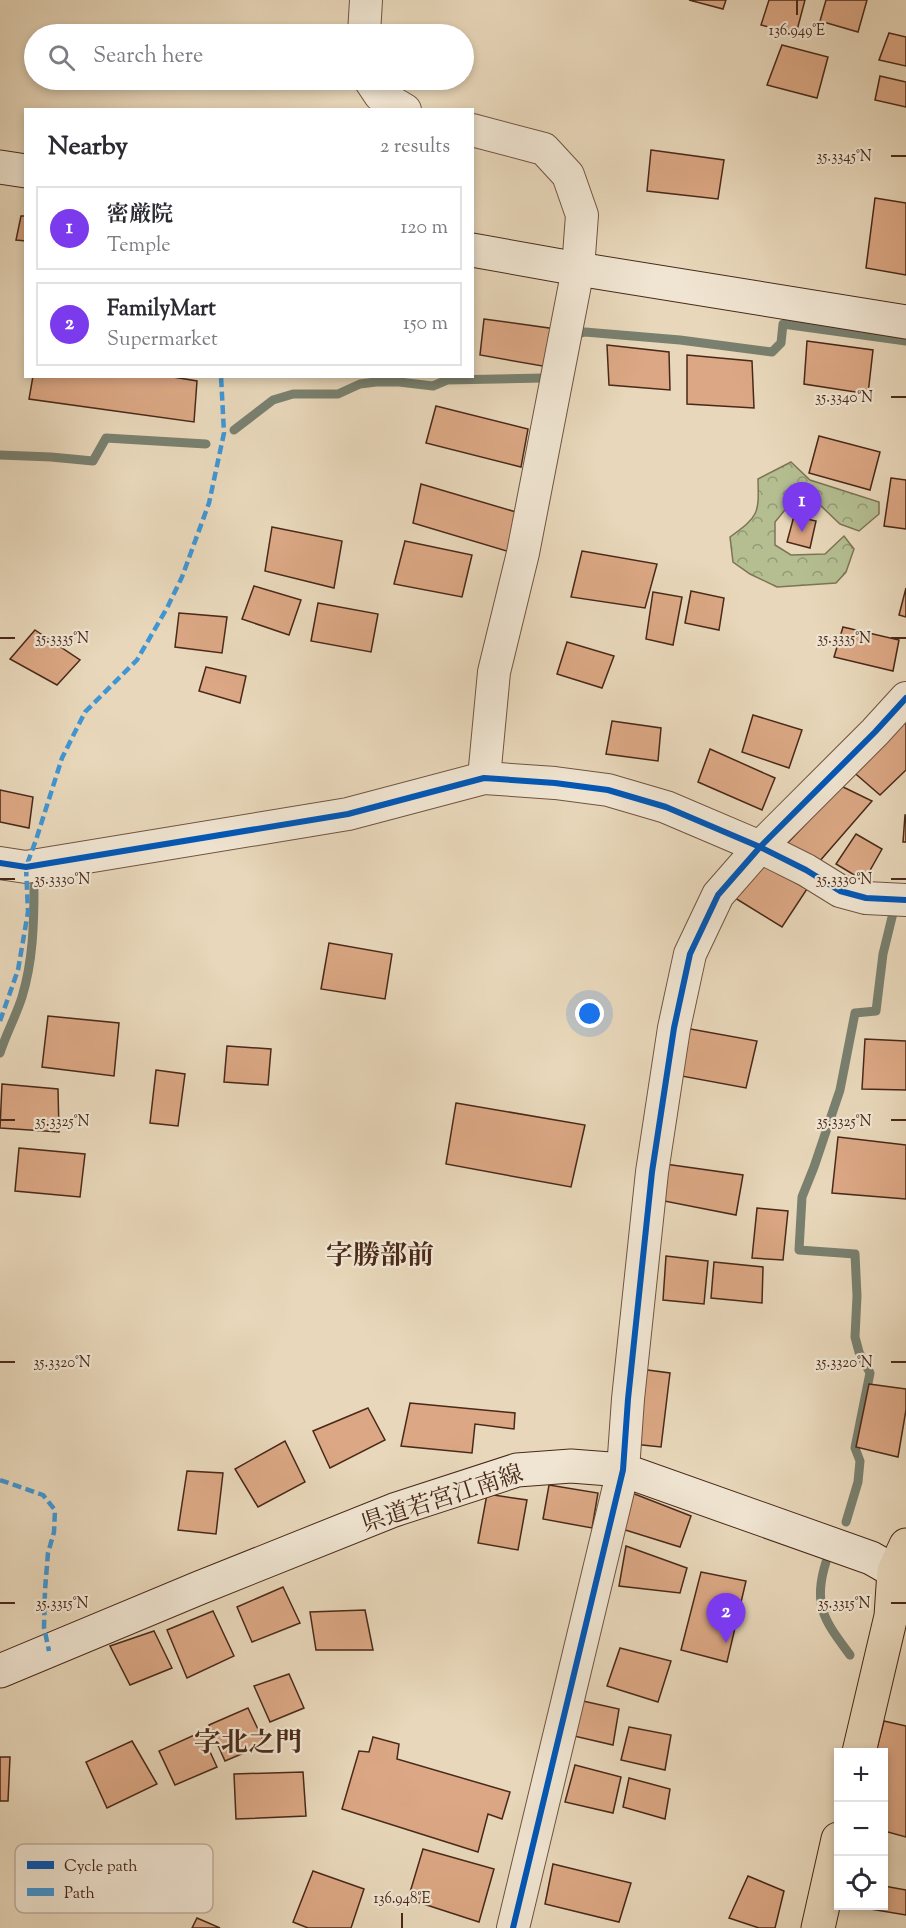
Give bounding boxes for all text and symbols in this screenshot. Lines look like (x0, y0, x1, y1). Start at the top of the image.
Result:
text: 136.949°E (769, 21, 825, 42)
search box (24, 24, 474, 90)
icon: search (45, 41, 78, 74)
text: Search here (93, 41, 203, 73)
text: Nearby (48, 129, 128, 166)
text: 2 results (380, 133, 450, 162)
text: 35.3345°N (816, 147, 872, 168)
text: 密厳院 (107, 200, 173, 232)
text: 1 (66, 214, 73, 243)
text: 120 m (400, 214, 448, 243)
text: Temple (107, 232, 171, 261)
text: FamilyMart (107, 294, 216, 326)
text: 2 (65, 310, 74, 339)
text: 150 m (403, 310, 448, 339)
text: Supermarket (107, 326, 218, 355)
text: 35.3340°N (815, 388, 873, 409)
pin: 1 (782, 482, 822, 532)
text: 35.3335°N (35, 629, 89, 650)
text: 35.3335°N (817, 629, 871, 650)
text: 35.3330°N (34, 870, 90, 891)
text: 35.3330°N (816, 870, 872, 891)
your location (575, 999, 604, 1028)
text: 35.3325°N (34, 1112, 90, 1133)
text: 35.3325°N (816, 1112, 872, 1133)
district label: 字勝部前 (326, 1238, 434, 1277)
text: 35.3320°N (33, 1353, 91, 1374)
text: 35.3320°N (815, 1353, 873, 1374)
street label: 県道若宮江南線 (357, 1458, 528, 1542)
text: 35.3315°N (35, 1594, 89, 1615)
pin: 2 (706, 1594, 746, 1643)
text: 35.3315°N (817, 1594, 871, 1615)
district label: 字北之門 (194, 1725, 302, 1764)
map controls (834, 1748, 888, 1910)
button: + (834, 1748, 888, 1802)
button: − (834, 1802, 888, 1856)
legend (15, 1844, 213, 1913)
text: Cycle path (64, 1856, 138, 1879)
button: locate (834, 1856, 888, 1910)
text: Path (64, 1883, 95, 1906)
text: 136.948°E (374, 1889, 430, 1910)

